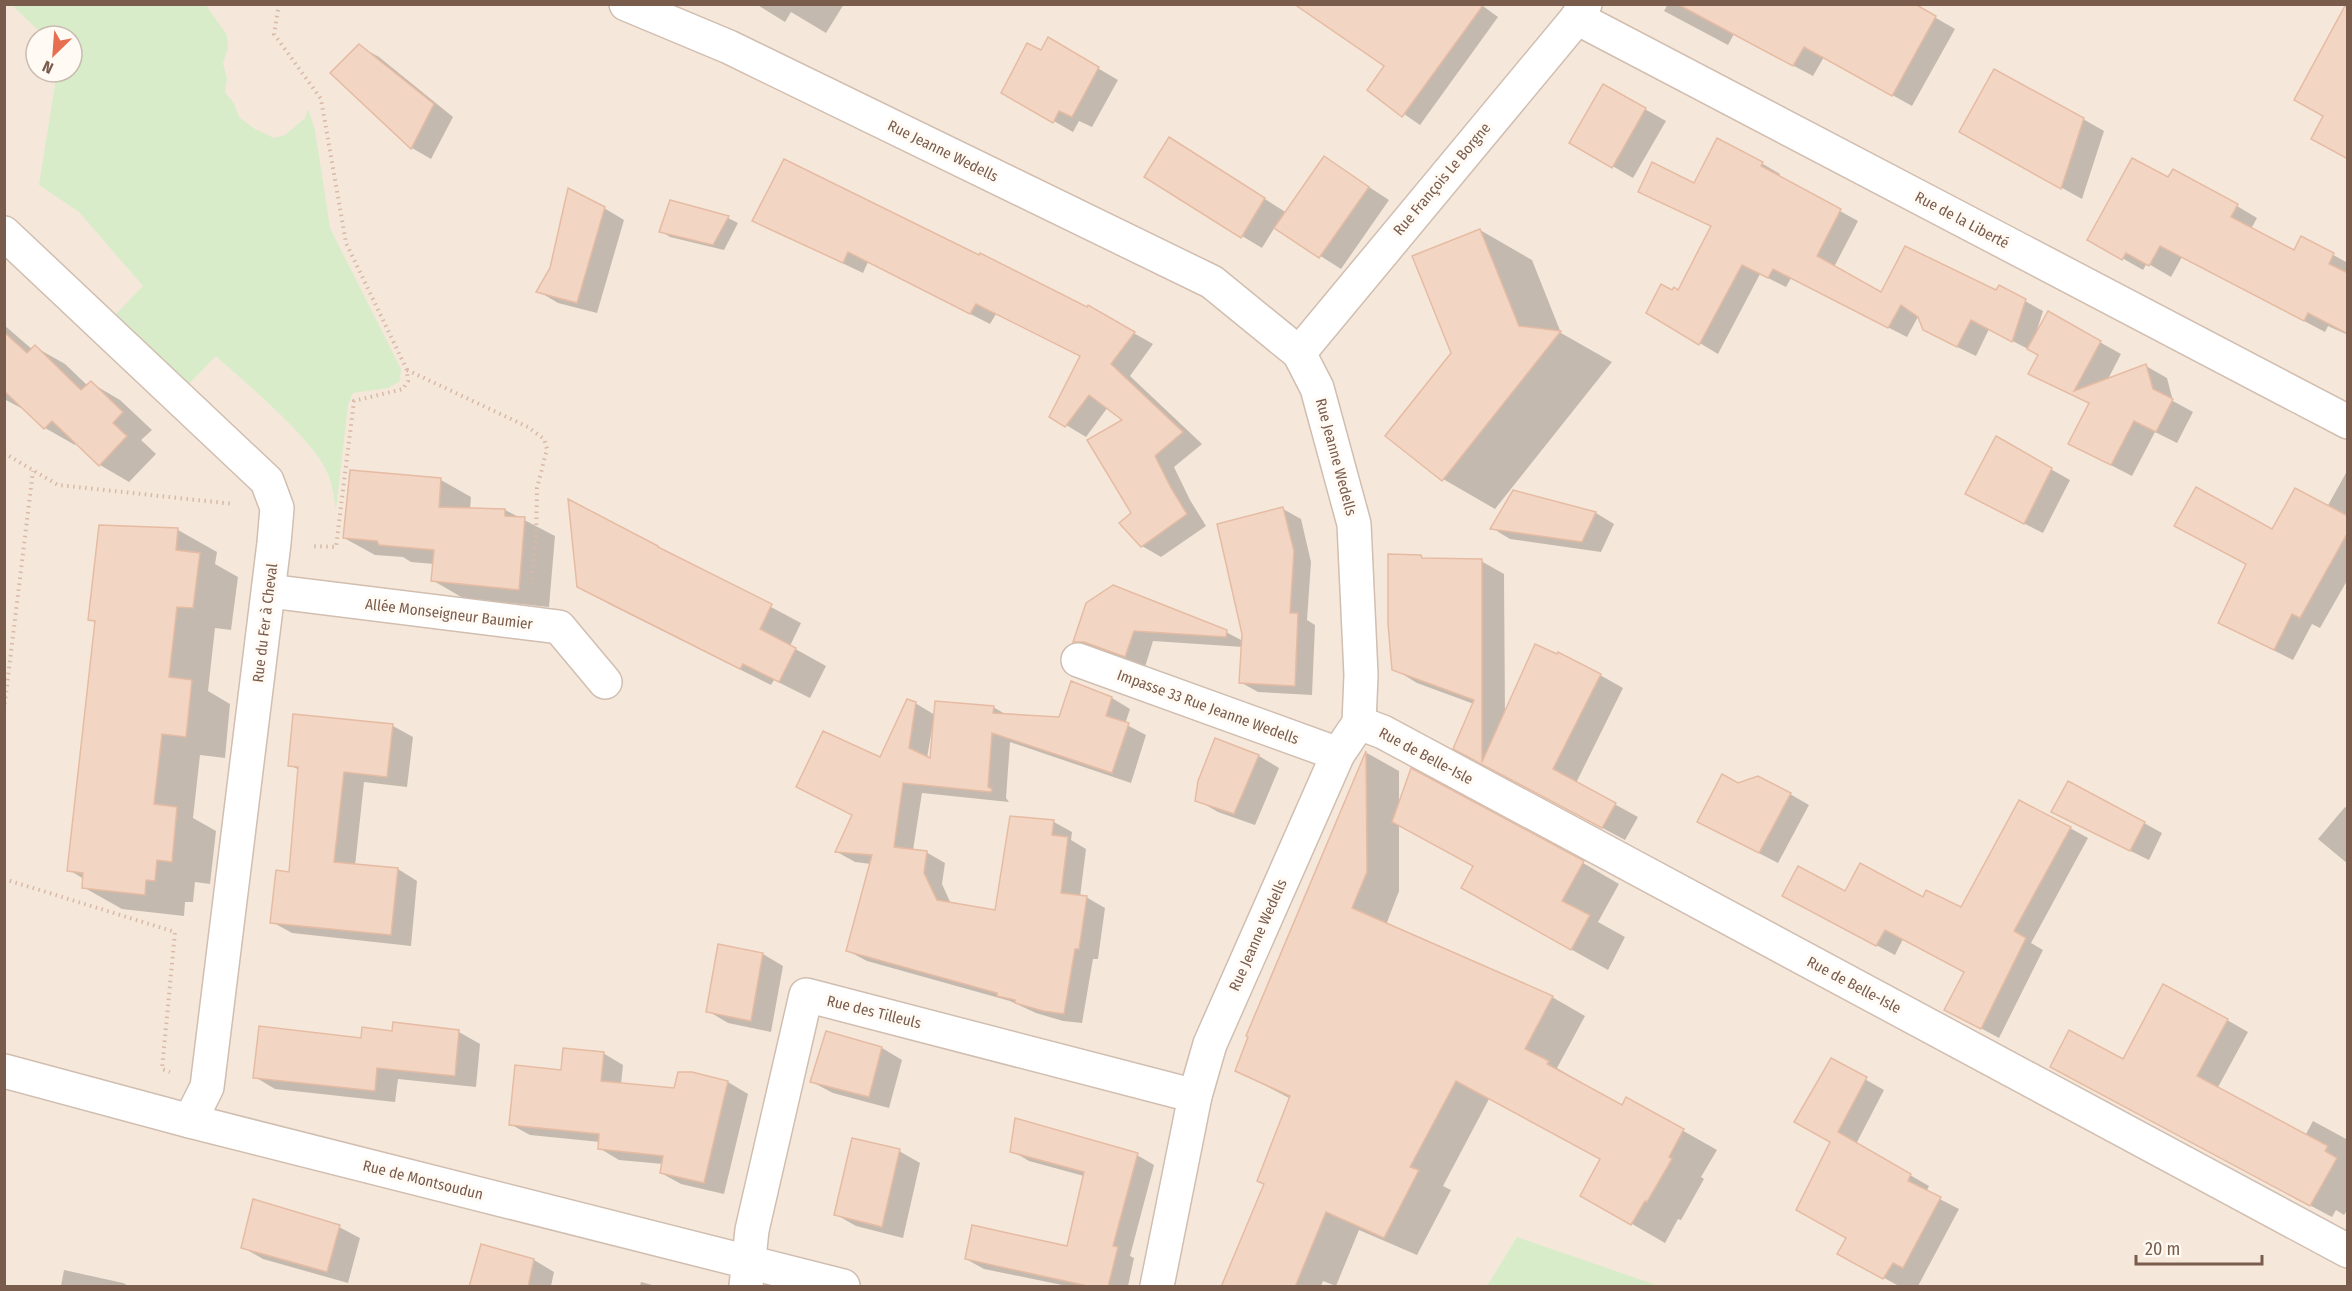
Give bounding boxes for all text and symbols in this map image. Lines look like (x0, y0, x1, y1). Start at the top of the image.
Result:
north arrow (24, 24, 84, 84)
text: N (40, 57, 56, 78)
street label: Rue Jeanne Wedells (885, 116, 1001, 186)
street label: Rue François Le Borgne (1390, 119, 1494, 239)
street label: Rue de la Liberté (1912, 188, 2012, 252)
street label: Rue Jeanne Wedells (1312, 396, 1360, 518)
street label: Rue du Fer à Cheval (249, 562, 281, 684)
street label: Allée Monseigneur Baumier (364, 595, 534, 633)
street label: Impasse 33 Rue Jeanne Wedells (1115, 666, 1301, 748)
street label: Rue de Belle-Isle (1376, 724, 1476, 788)
street label: Rue Jeanne Wedells (1225, 876, 1291, 994)
street label: Rue de Belle-Isle (1804, 953, 1904, 1017)
street label: Rue des Tilleuls (825, 992, 923, 1032)
street label: Rue de Montsoudun (361, 1156, 485, 1204)
scale bar (2136, 1228, 2262, 1266)
text: 20 m (2145, 1238, 2180, 1260)

